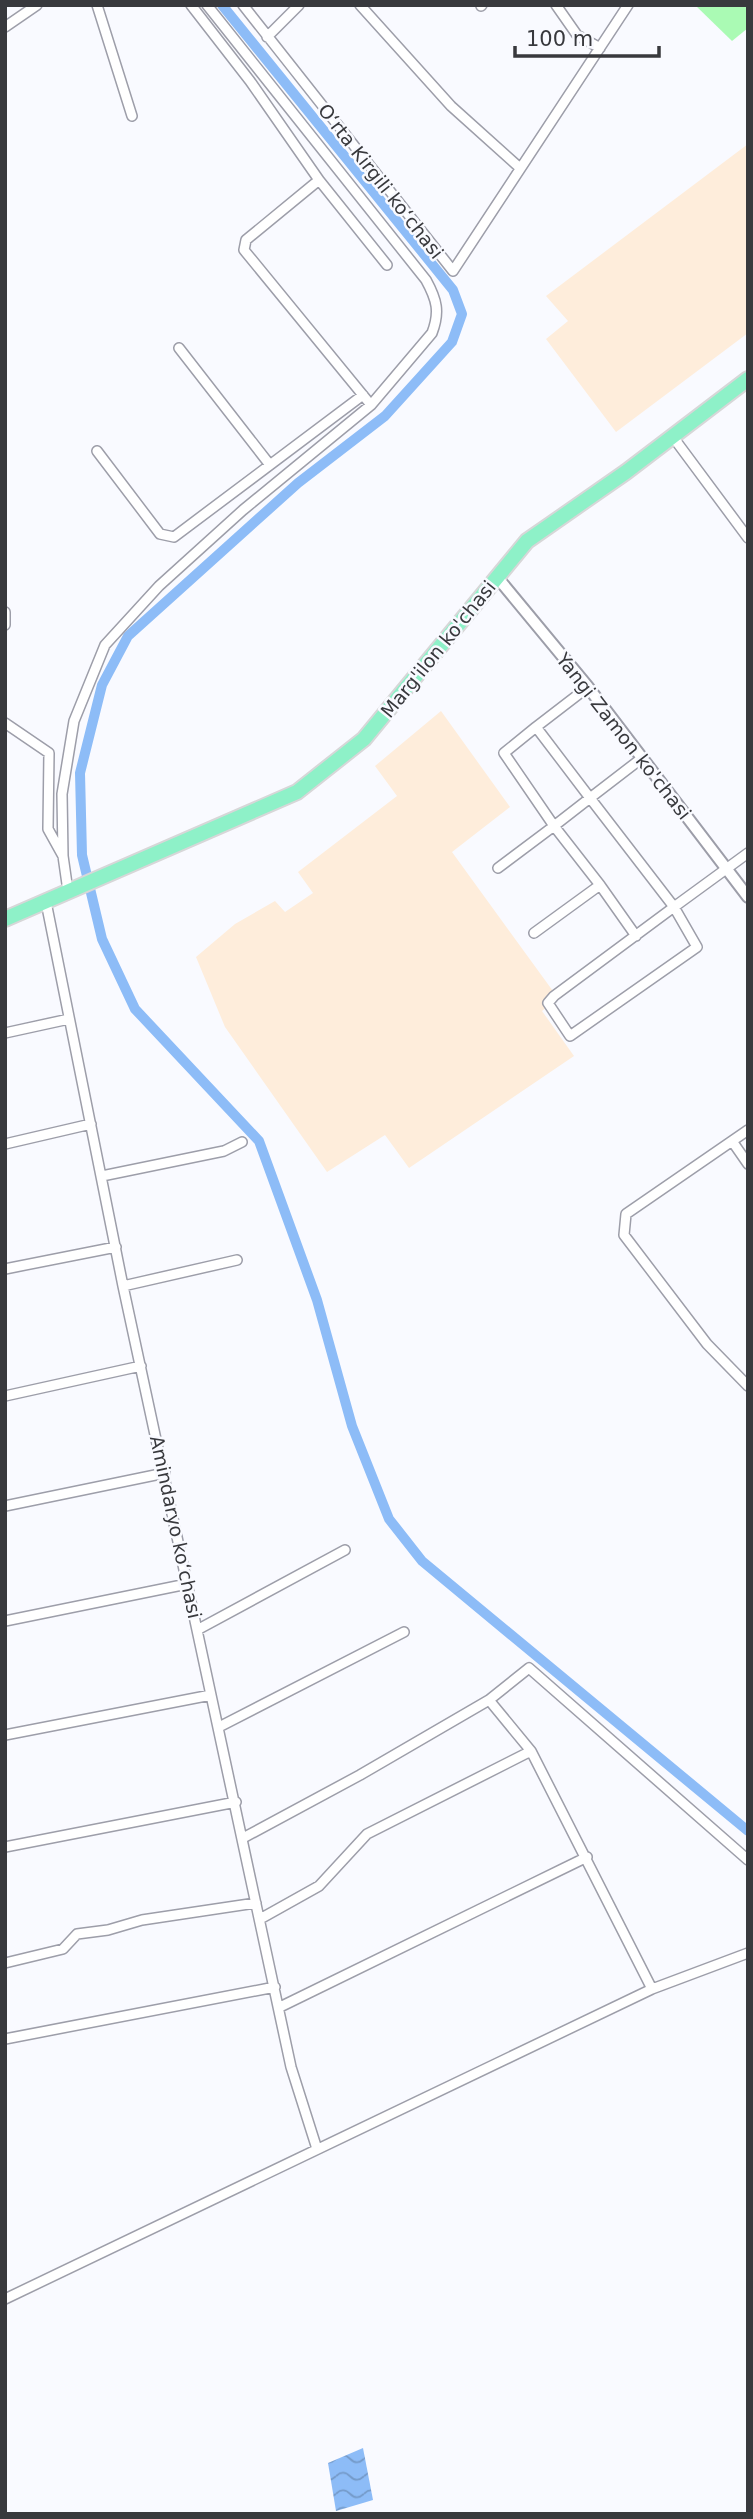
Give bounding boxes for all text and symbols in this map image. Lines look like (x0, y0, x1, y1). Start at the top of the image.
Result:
scale bar (515, 14, 658, 58)
text: 100 m (526, 27, 593, 51)
street label: Oʻrta Kirgili koʻchasi (314, 99, 448, 263)
street label: Marg'ilon ko'chasi (376, 576, 500, 722)
street label: Yangi Zamon ko'chasi (551, 648, 696, 824)
street label: Amindaryo koʻchasi (146, 1433, 206, 1621)

